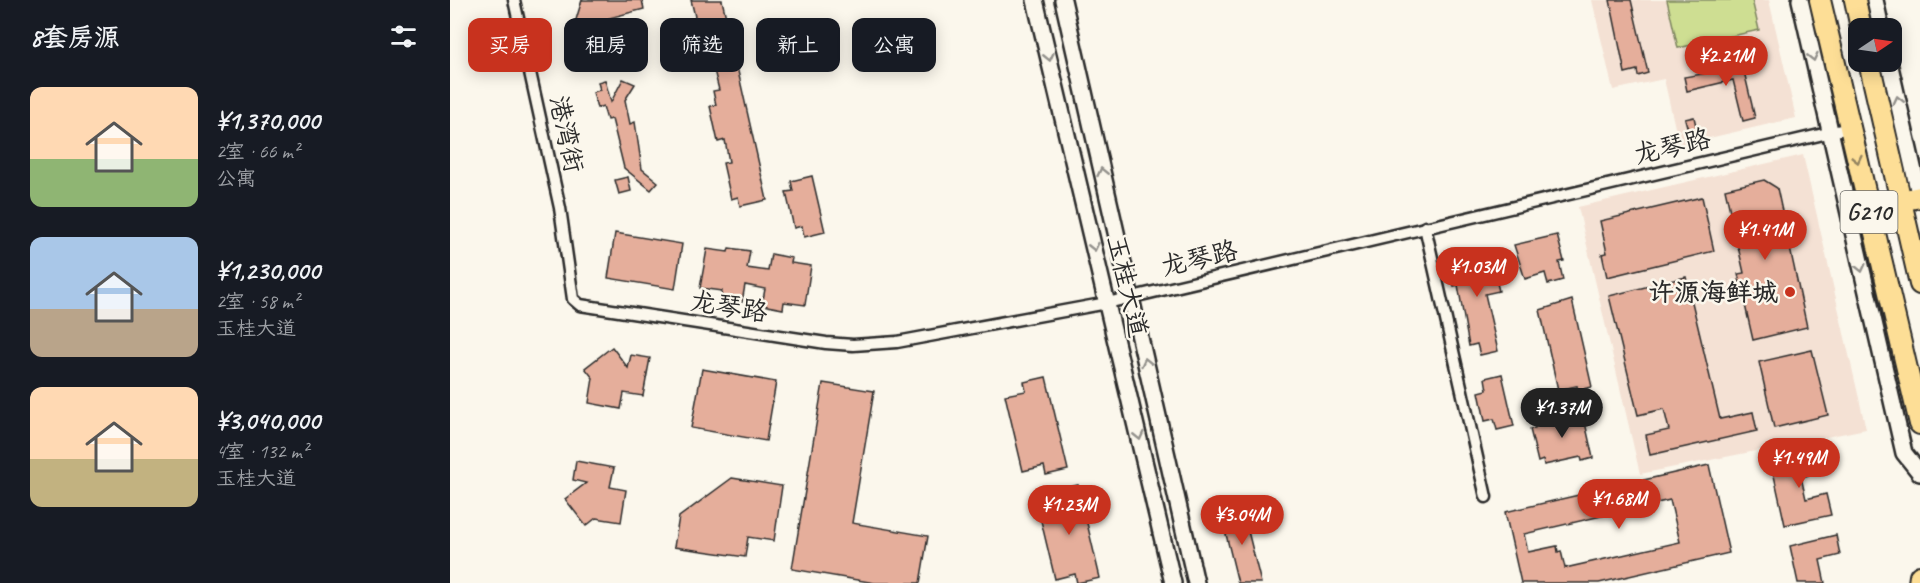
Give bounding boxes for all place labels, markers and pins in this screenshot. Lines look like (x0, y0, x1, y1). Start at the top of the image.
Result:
pin: ¥2.21M (1677, 36, 1775, 87)
pin: ¥1.41M (1716, 210, 1814, 261)
pin: ¥1.03M (1428, 247, 1526, 298)
place label: 许源海鲜城 (1648, 276, 1778, 309)
marker: 许源海鲜城 (1783, 285, 1797, 299)
pin: ¥1.37M (1513, 388, 1611, 439)
pin: ¥1.49M (1750, 438, 1848, 489)
pin: ¥1.68M (1570, 479, 1668, 530)
pin: ¥1.23M (1020, 485, 1118, 536)
pin: ¥3.04M (1193, 495, 1291, 546)

